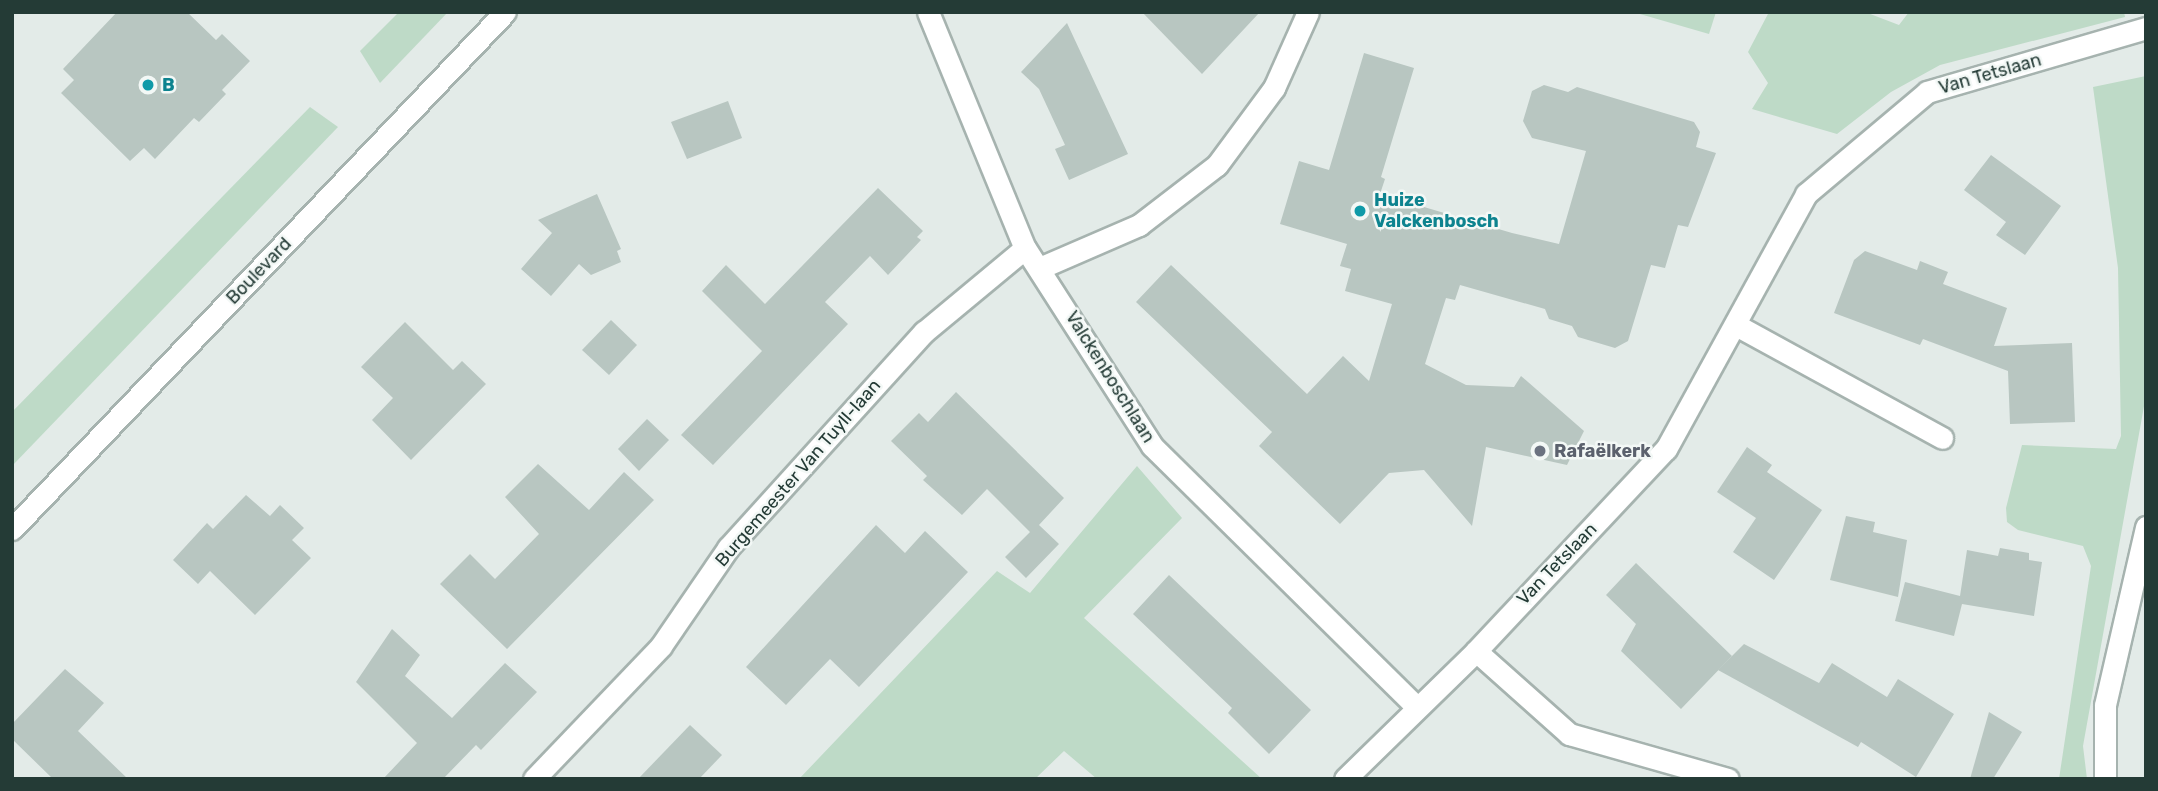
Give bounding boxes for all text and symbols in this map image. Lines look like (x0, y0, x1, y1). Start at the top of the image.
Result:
street label: Van Tetslaan (1936, 49, 2044, 99)
place label: B (162, 74, 175, 96)
marker: B (140, 77, 156, 93)
place label: Huize Valckenbosch (1374, 190, 1499, 232)
marker: Huize Valckenbosch (1352, 203, 1368, 219)
street label: Boulevard (222, 233, 296, 309)
street label: Valckenboschlaan (1061, 307, 1159, 447)
street label: Burgemeester Van Tuyll-laan (710, 374, 886, 572)
place label: Rafaëlkerk (1554, 440, 1651, 462)
marker: Rafaëlkerk (1532, 443, 1548, 459)
street label: Van Tetslaan (1512, 518, 1602, 610)

